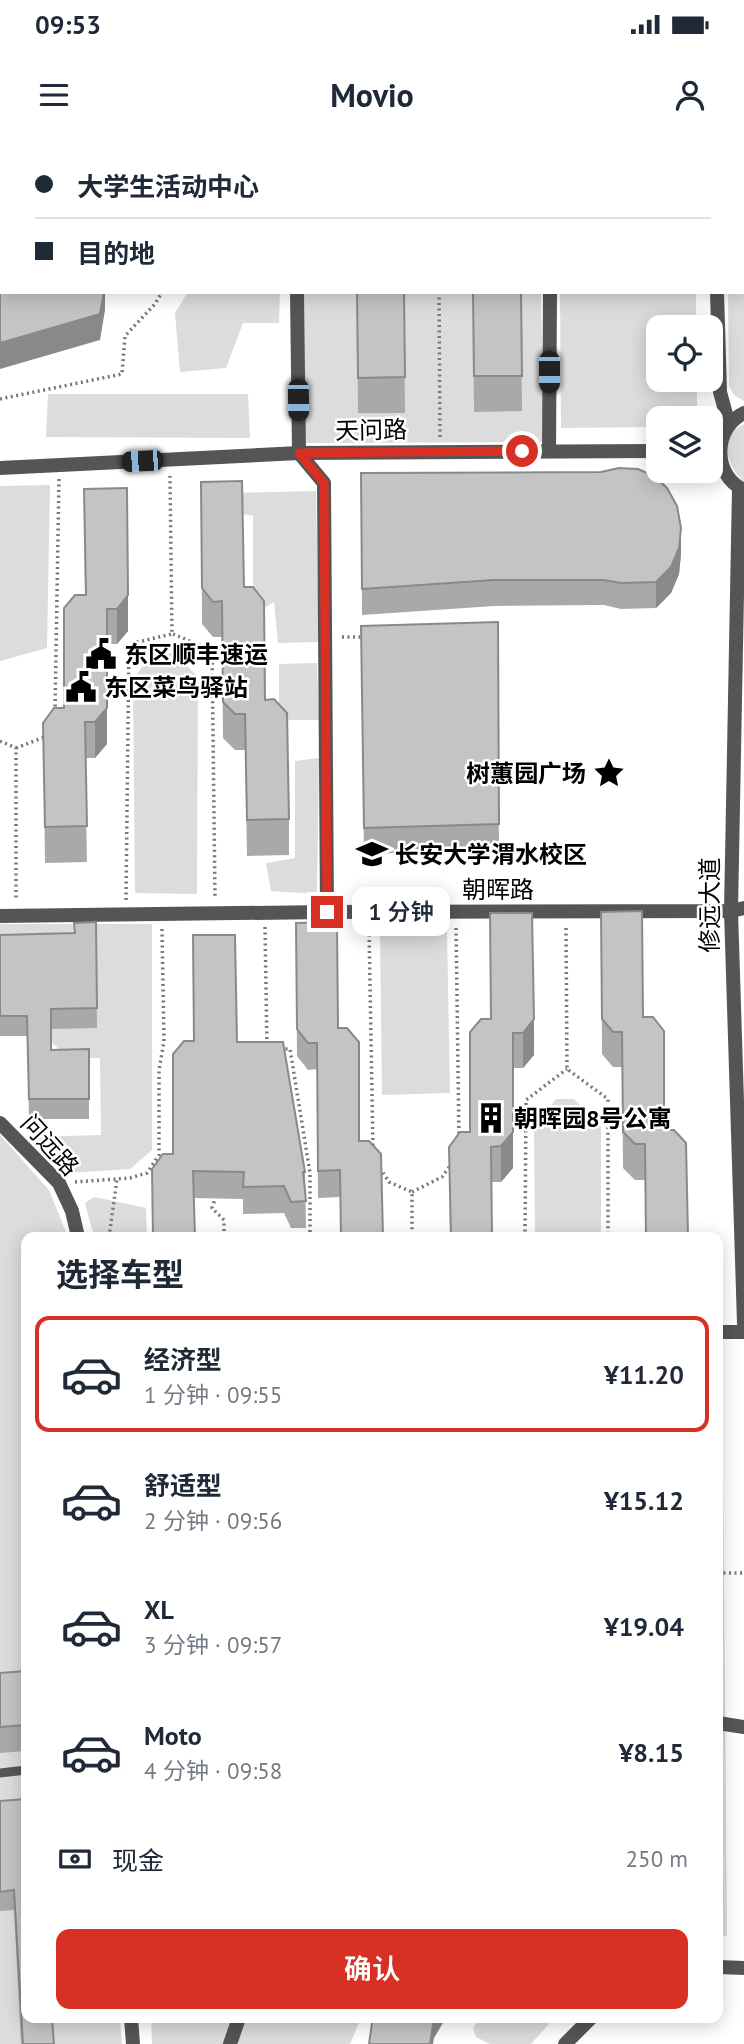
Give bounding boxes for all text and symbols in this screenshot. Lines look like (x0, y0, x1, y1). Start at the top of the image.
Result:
text: 09:53 (35, 8, 101, 41)
text: Movio (330, 74, 414, 116)
icon: menu (35, 76, 73, 114)
icon: person (671, 76, 709, 114)
text: 大学生活动中心 (77, 170, 259, 203)
text: 目的地 (77, 237, 155, 270)
map controls (646, 315, 723, 483)
button: locate (646, 315, 723, 392)
car (539, 351, 560, 393)
car (288, 379, 309, 421)
button: layers (646, 406, 723, 483)
street label: 天问路 (335, 414, 407, 446)
route start (506, 435, 538, 467)
car (121, 449, 164, 473)
public building icon: 东区顺丰速运 (84, 637, 118, 671)
place label: 东区顺丰速运 (124, 639, 268, 670)
public building icon: 东区菜鸟驿站 (64, 670, 98, 704)
place label: 东区菜鸟驿站 (104, 672, 248, 703)
place icon: 树蕙园广场 (592, 756, 626, 790)
place label: 树蕙园广场 (466, 758, 586, 789)
school or university icon: 长安大学渭水校区 (355, 837, 389, 871)
place label: 长安大学渭水校区 (395, 839, 587, 870)
street label: 修远大道 (694, 857, 725, 953)
street label: 朝晖路 (462, 874, 534, 905)
callout: 1 分钟 (352, 888, 450, 936)
route end (311, 896, 343, 928)
text: 1 分钟 (369, 897, 433, 926)
building icon: 朝晖园8号公寓 (474, 1101, 508, 1135)
place label: 朝晖园8号公寓 (514, 1103, 672, 1134)
street label: 问远路 (14, 1108, 86, 1182)
text: 选择车型 (56, 1253, 184, 1295)
icon: car (60, 1343, 123, 1406)
text: 经济型 (144, 1343, 222, 1376)
text: ¥11.20 (604, 1358, 684, 1391)
text: 1 分钟 · 09:55 (144, 1380, 282, 1409)
icon: car (60, 1469, 123, 1532)
text: 舒适型 (144, 1469, 222, 1502)
text: ¥15.12 (604, 1484, 684, 1517)
text: 2 分钟 · 09:56 (144, 1506, 282, 1535)
text: XL (144, 1593, 174, 1626)
icon: car (60, 1595, 123, 1658)
text: ¥19.04 (604, 1610, 684, 1643)
text: 3 分钟 · 09:57 (144, 1630, 282, 1659)
text: Moto (144, 1719, 202, 1752)
icon: car (60, 1721, 123, 1784)
text: ¥8.15 (619, 1736, 684, 1769)
text: 4 分钟 · 09:58 (144, 1756, 282, 1785)
icon: cash (56, 1840, 94, 1878)
text: 现金 (112, 1844, 164, 1877)
text: 250 m (626, 1844, 688, 1873)
button: 确认 (56, 1929, 688, 2009)

